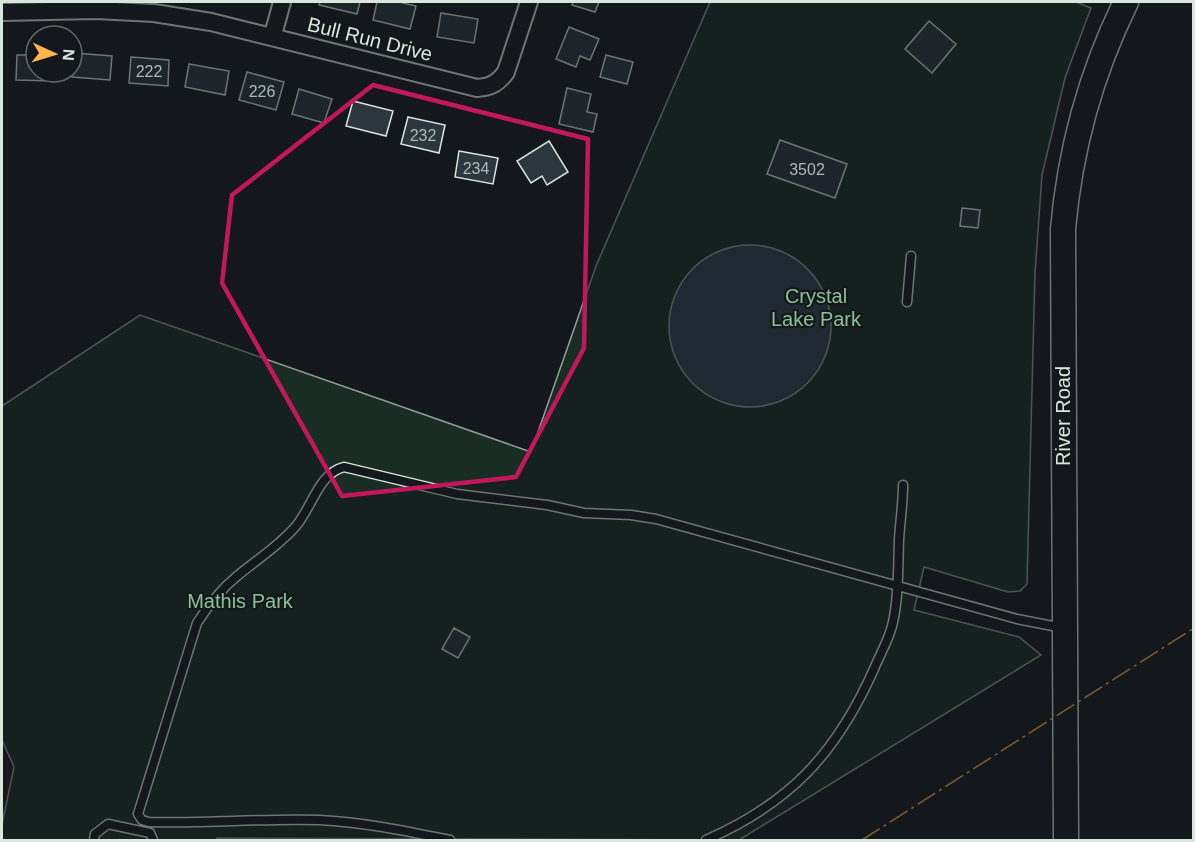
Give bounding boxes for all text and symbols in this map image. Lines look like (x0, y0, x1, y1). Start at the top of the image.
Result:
street label: Bull Run Drive (305, 13, 435, 65)
north arrow (24, 24, 84, 84)
text: N (60, 49, 77, 61)
house number: 222 (136, 63, 162, 80)
house number: 226 (249, 83, 275, 100)
house number: 232 (410, 127, 436, 144)
house number: 234 (463, 160, 489, 177)
house number: 3502 (789, 161, 825, 178)
park label: Crystal Lake Park (771, 285, 862, 330)
street label: River Road (1052, 366, 1074, 466)
park label: Mathis Park (187, 590, 294, 612)

